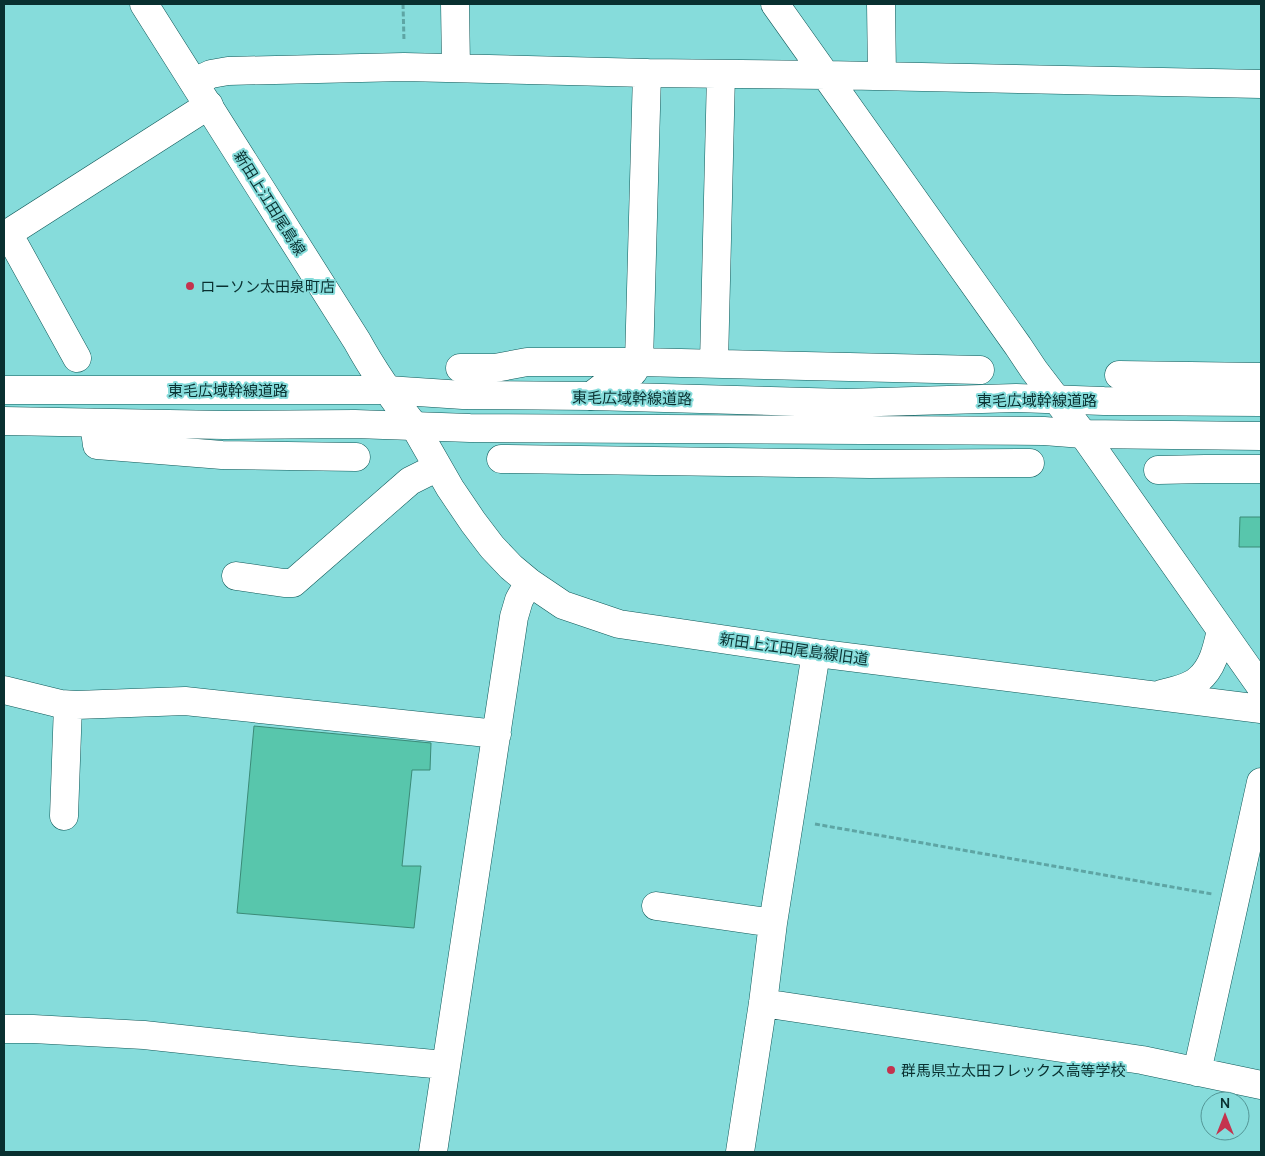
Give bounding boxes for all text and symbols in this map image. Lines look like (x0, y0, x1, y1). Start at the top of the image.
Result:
street label: 新田上江田尾島線 (229, 147, 311, 259)
place label: ローソン太田泉町店 (200, 276, 335, 297)
marker: ローソン太田泉町店 (184, 280, 196, 292)
street label: 東毛広域幹線道路 (168, 380, 288, 401)
street label: 東毛広域幹線道路 (572, 386, 692, 410)
street label: 東毛広域幹線道路 (977, 390, 1097, 411)
street label: 新田上江田尾島線旧道 (718, 628, 870, 670)
place label: 群馬県立太田フレックス高等学校 (901, 1060, 1126, 1081)
marker: 群馬県立太田フレックス高等学校 (885, 1064, 897, 1076)
north arrow (1200, 1091, 1250, 1141)
text: N (1220, 1093, 1230, 1112)

